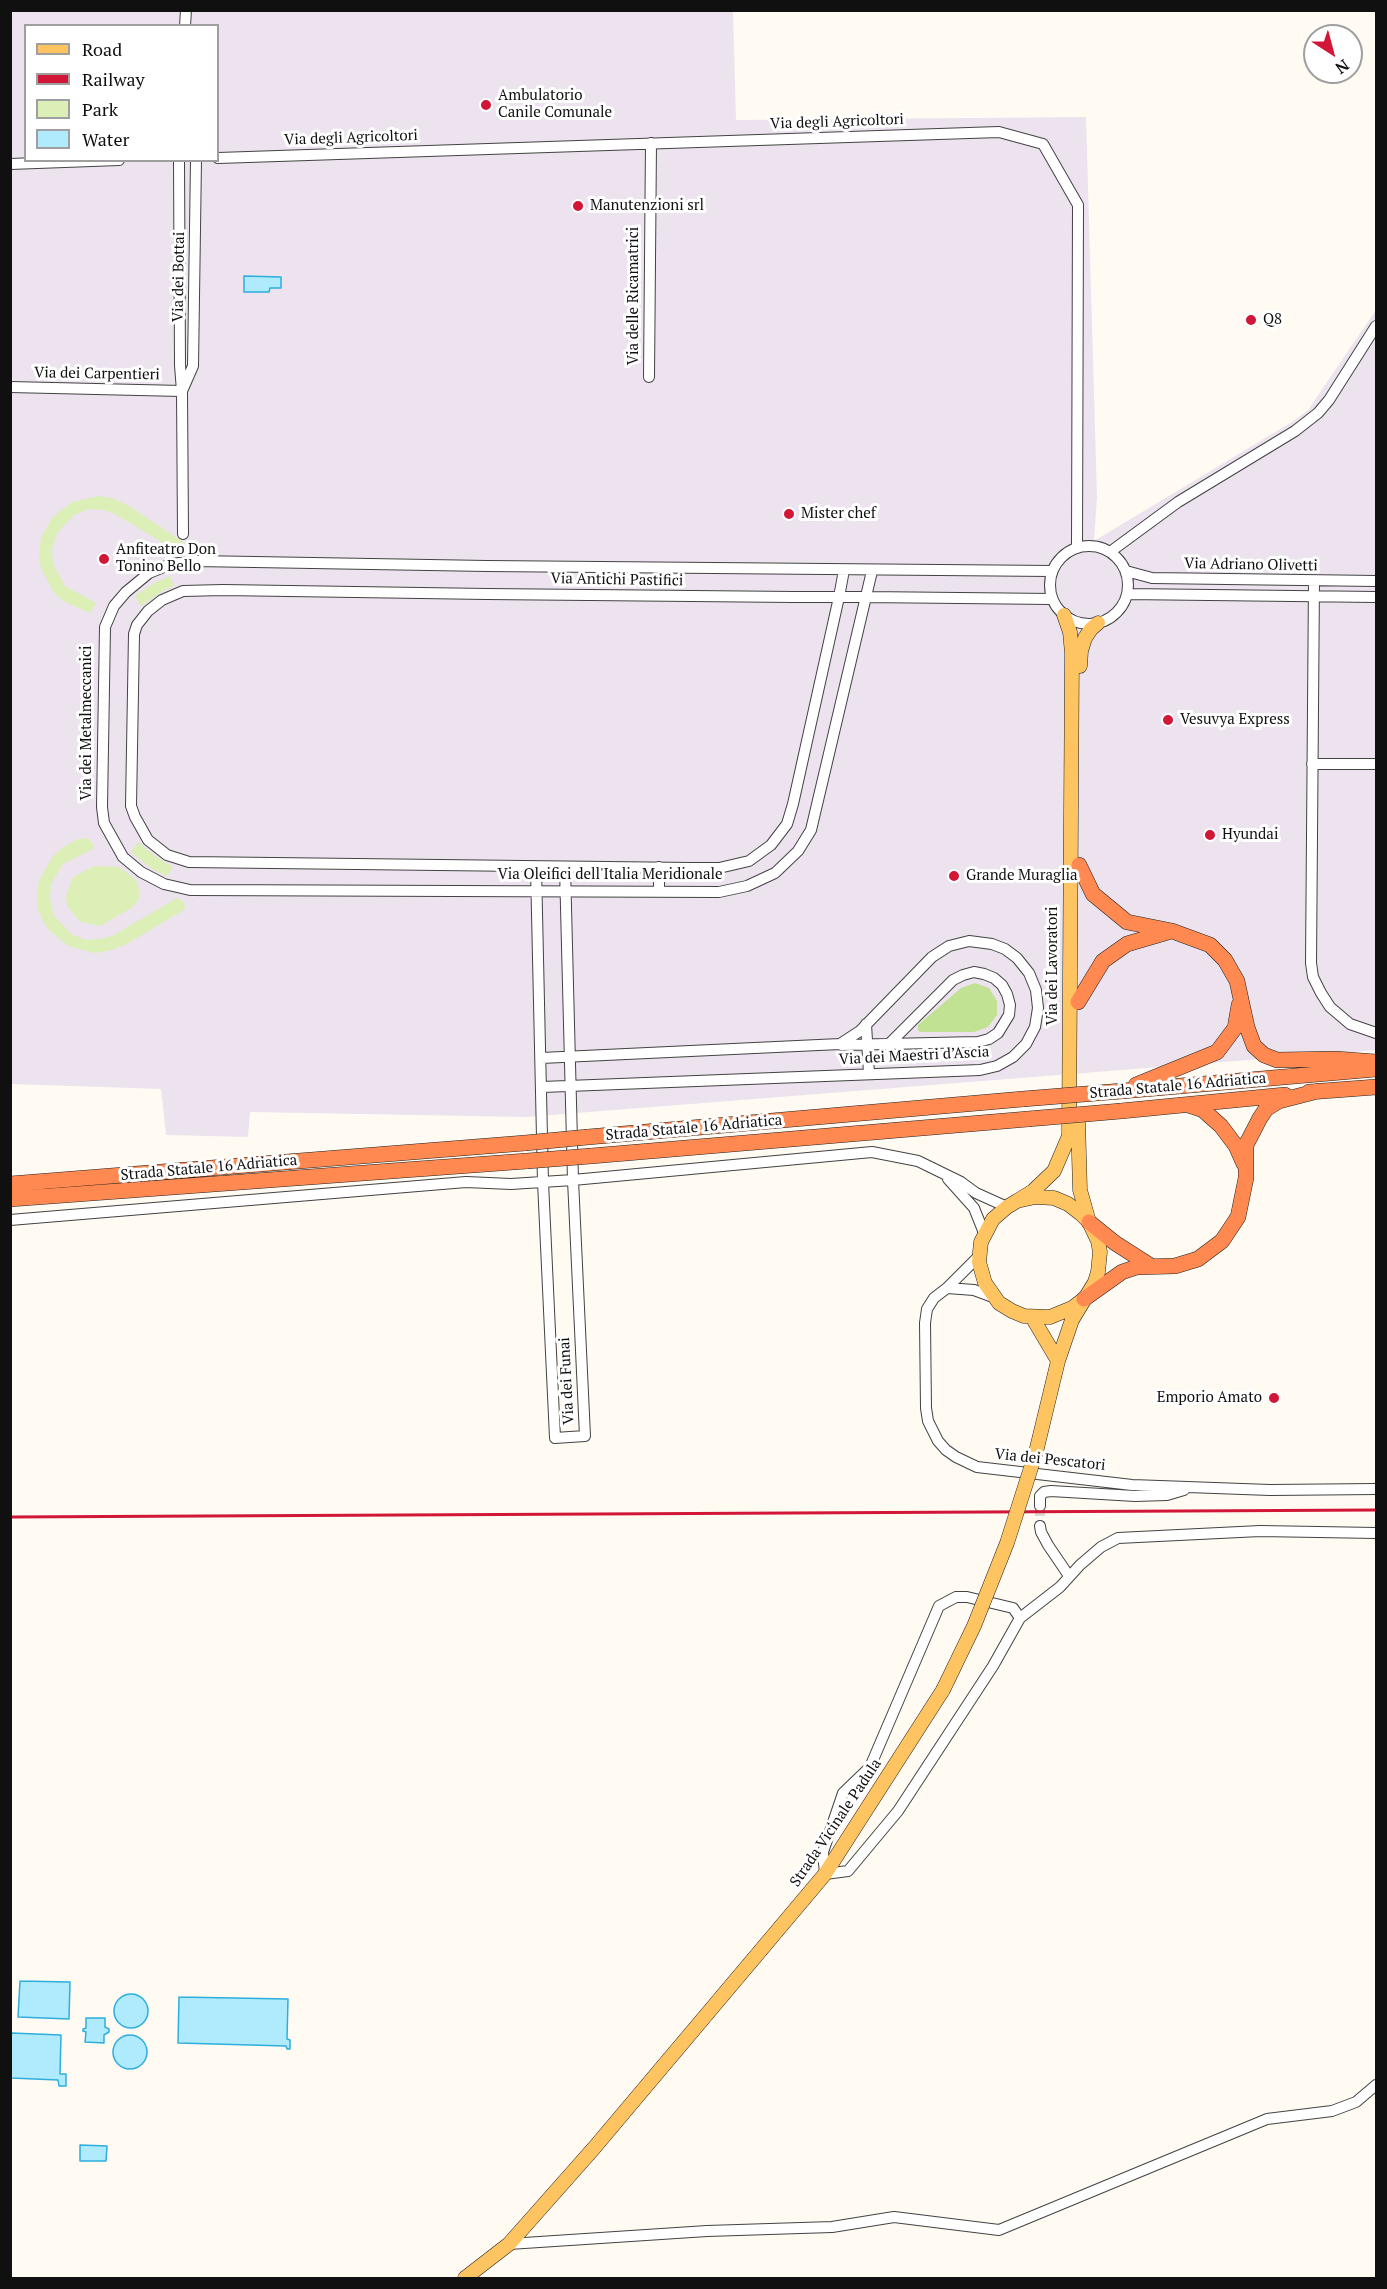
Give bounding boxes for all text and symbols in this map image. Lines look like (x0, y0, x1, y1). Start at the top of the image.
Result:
legend (24, 24, 219, 162)
north arrow (1303, 24, 1363, 84)
text: Road (82, 37, 122, 61)
text: N (1331, 54, 1354, 79)
text: Railway (82, 67, 145, 91)
place label: Ambulatorio Canile Comunale (498, 87, 612, 122)
text: Park (82, 97, 118, 121)
marker: Ambulatorio Canile Comunale (479, 98, 493, 112)
street label: Via degli Agricoltori (770, 111, 904, 133)
text: Water (82, 127, 129, 151)
street label: Via degli Agricoltori (284, 127, 418, 149)
place label: Manutenzioni srl (590, 197, 704, 215)
marker: Manutenzioni srl (571, 199, 585, 213)
street label: Via delle Ricamatrici (625, 227, 643, 365)
street label: Via dei Bottai (169, 232, 189, 322)
place label: Q8 (1263, 311, 1282, 329)
marker: Q8 (1244, 313, 1258, 327)
street label: Via dei Carpentieri (34, 364, 160, 384)
place label: Mister chef (801, 505, 876, 523)
marker: Mister chef (782, 507, 796, 521)
place label: Anfiteatro Don Tonino Bello (116, 541, 216, 576)
marker: Anfiteatro Don Tonino Bello (97, 552, 111, 566)
street label: Via Adriano Olivetti (1184, 555, 1318, 575)
street label: Via Antichi Pastifici (550, 570, 684, 590)
street label: Via dei Metalmeccanici (78, 646, 96, 800)
place label: Vesuvya Express (1180, 711, 1290, 729)
marker: Vesuvya Express (1161, 713, 1175, 727)
place label: Hyundai (1222, 826, 1278, 844)
marker: Hyundai (1203, 828, 1217, 842)
street label: Via Oleifici dell'Italia Meridionale (497, 866, 723, 884)
place label: Grande Muraglia (966, 867, 1078, 885)
marker: Grande Muraglia (947, 869, 961, 883)
street label: Via dei Lavoratori (1044, 907, 1062, 1025)
street label: Via dei Maestri d’Ascia (838, 1043, 990, 1069)
street label: Strada Statale 16 Adriatica (1089, 1069, 1267, 1103)
street label: Strada Statale 16 Adriatica (605, 1111, 783, 1145)
street label: Strada Statale 16 Adriatica (120, 1151, 298, 1185)
street label: Via dei Funai (556, 1337, 578, 1425)
place label: Emporio Amato (1157, 1389, 1262, 1407)
marker: Emporio Amato (1267, 1391, 1281, 1405)
street label: Via dei Pescatori (994, 1445, 1106, 1475)
street label: Strada Vicinale Padula (786, 1756, 886, 1890)

